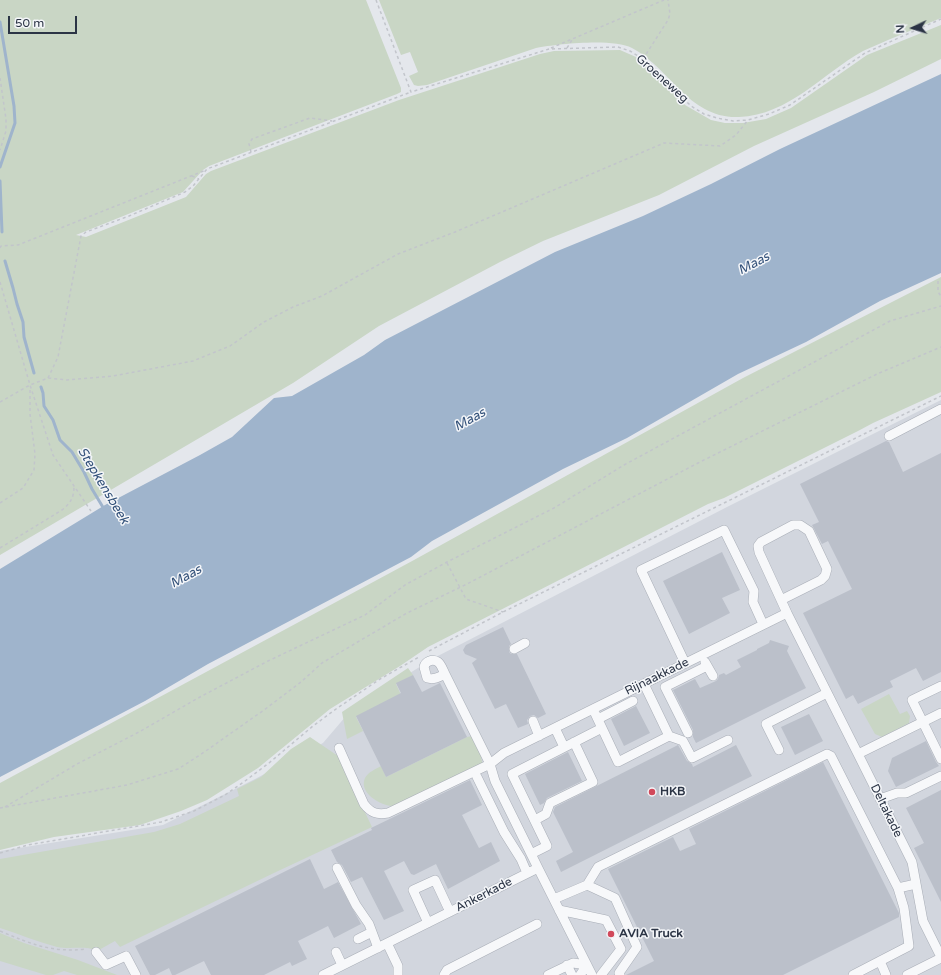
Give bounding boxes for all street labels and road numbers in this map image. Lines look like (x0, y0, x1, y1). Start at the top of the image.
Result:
street label: Groeneweg (633, 52, 691, 106)
street label: Rijnaakkade (623, 655, 691, 699)
street label: Deltakade (867, 782, 905, 840)
street label: Ankerkade (453, 875, 515, 915)

